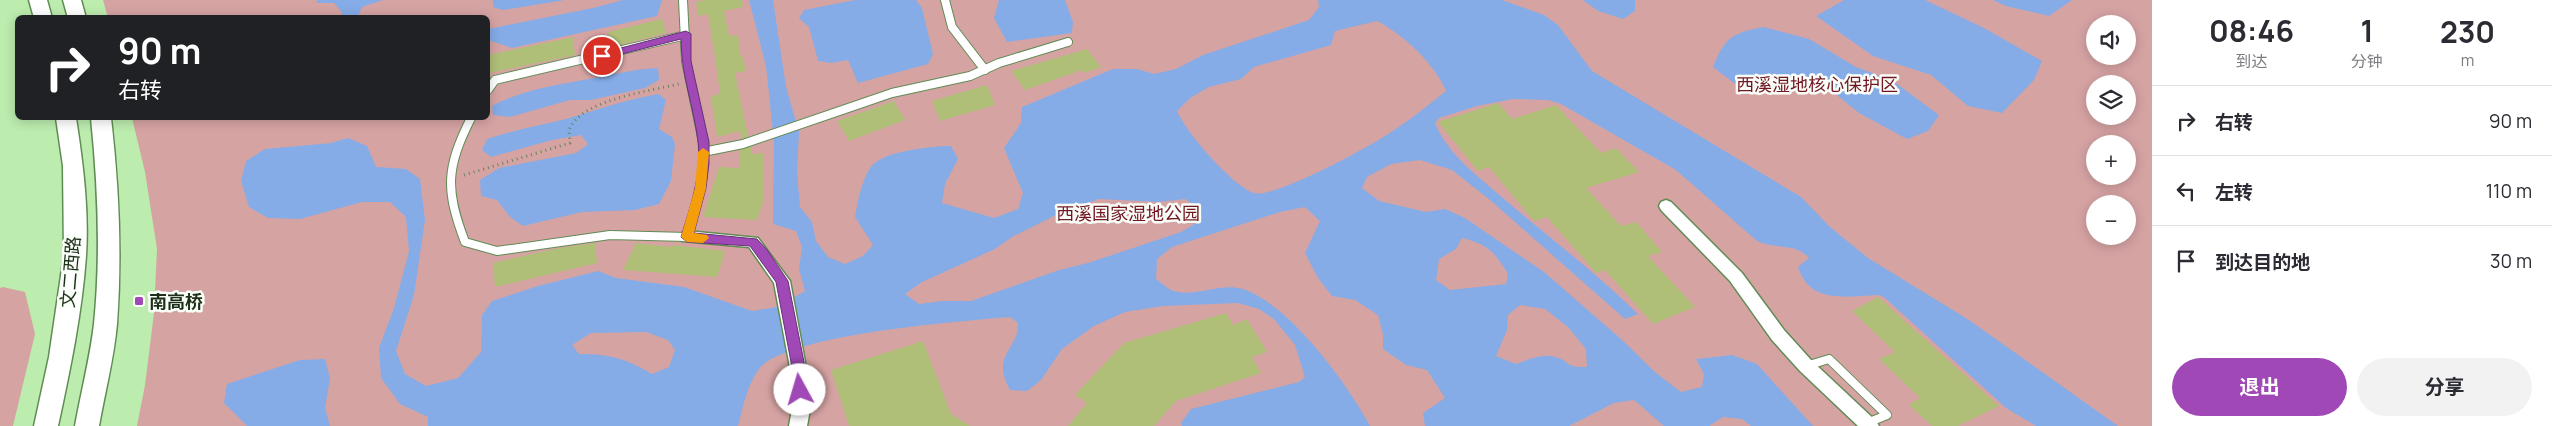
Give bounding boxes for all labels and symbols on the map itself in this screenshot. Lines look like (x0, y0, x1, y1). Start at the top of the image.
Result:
pin (581, 35, 623, 77)
park label: 西溪湿地核心保护区 (1736, 72, 1898, 96)
park label: 西溪国家湿地公园 (1056, 201, 1200, 225)
street label: 文二西路 (55, 235, 85, 309)
place label: 南高桥 (149, 289, 203, 313)
marker: 南高桥 (133, 295, 145, 307)
position arrow (773, 363, 825, 415)

